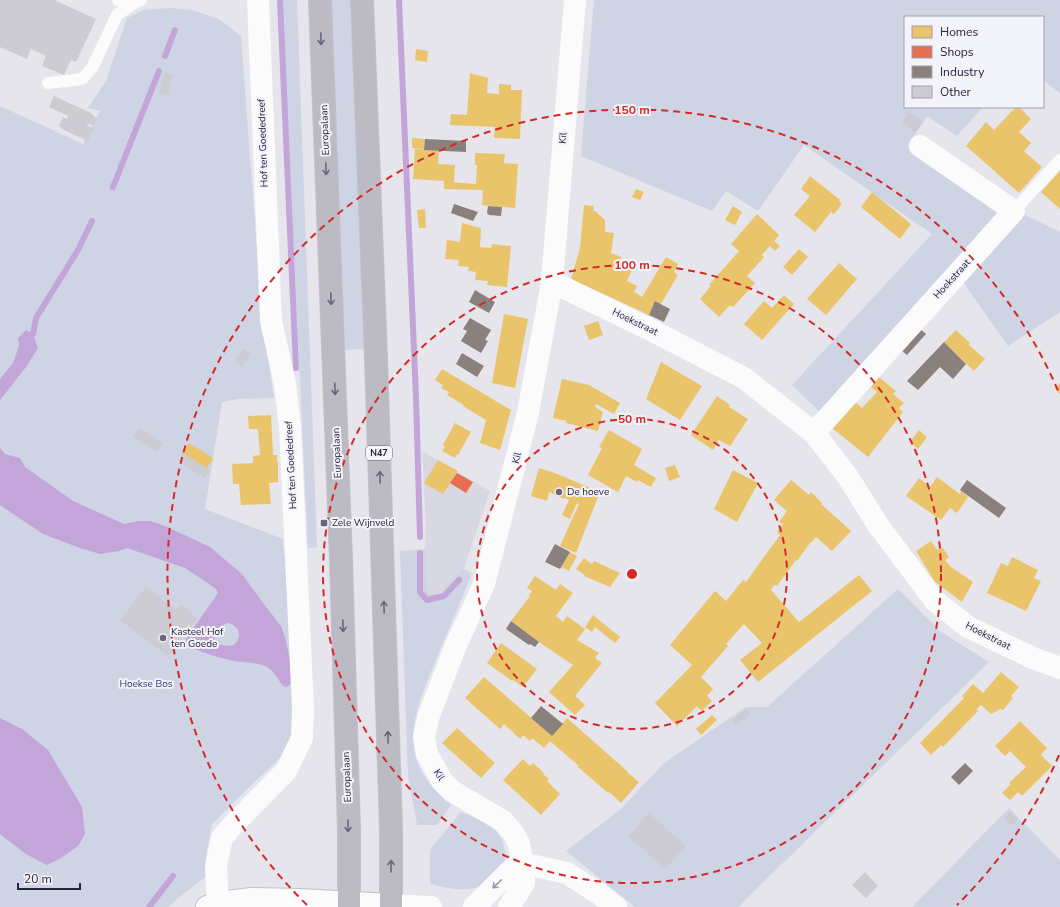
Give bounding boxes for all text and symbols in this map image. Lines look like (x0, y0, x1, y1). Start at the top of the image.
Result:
legend (904, 16, 1044, 108)
text: Homes (940, 24, 978, 40)
one-way arrow (318, 32, 325, 45)
text: Shops (940, 44, 974, 60)
text: Industry (940, 64, 985, 80)
text: Other (940, 84, 972, 100)
street label: Hof ten Goededreef (254, 98, 272, 188)
text: 150 m (614, 102, 650, 118)
street label: Europalaan (317, 104, 333, 156)
street label: Kil (556, 132, 570, 144)
one-way arrow (323, 162, 330, 175)
street label: Hoekstraat (930, 256, 974, 302)
text: 100 m (614, 257, 650, 273)
one-way arrow (328, 292, 335, 305)
street label: Hoekstraat (610, 305, 661, 339)
one-way arrow (331, 382, 338, 395)
text: 50 m (618, 411, 646, 427)
street label: Hof ten Goededreef (282, 420, 300, 510)
street label: Europalaan (329, 427, 345, 479)
road number: N47 (366, 446, 392, 460)
street label: Kil (509, 451, 525, 465)
one-way arrow (376, 471, 384, 484)
place label: De hoeve (567, 485, 609, 499)
marker: De hoeve (554, 487, 564, 497)
place label: Zele Wijnveld (332, 516, 394, 530)
marker: Zele Wijnveld (319, 518, 329, 528)
centre of rings (625, 567, 639, 581)
one-way arrow (380, 601, 388, 614)
one-way arrow (339, 619, 347, 632)
street label: Hoekstraat (963, 619, 1014, 654)
place label: Kasteel Hof ten Goede (171, 625, 224, 651)
marker: Kasteel Hof ten Goede (158, 633, 168, 643)
park label: Hoekse Bos (119, 677, 173, 691)
one-way arrow (384, 731, 392, 744)
street label: Europalaan (339, 751, 355, 803)
street label: Kil (430, 766, 448, 784)
one-way arrow (345, 819, 352, 832)
one-way arrow (387, 860, 395, 873)
scale bar (18, 865, 80, 891)
text: 20 m (24, 871, 52, 887)
one-way arrow (492, 879, 502, 889)

